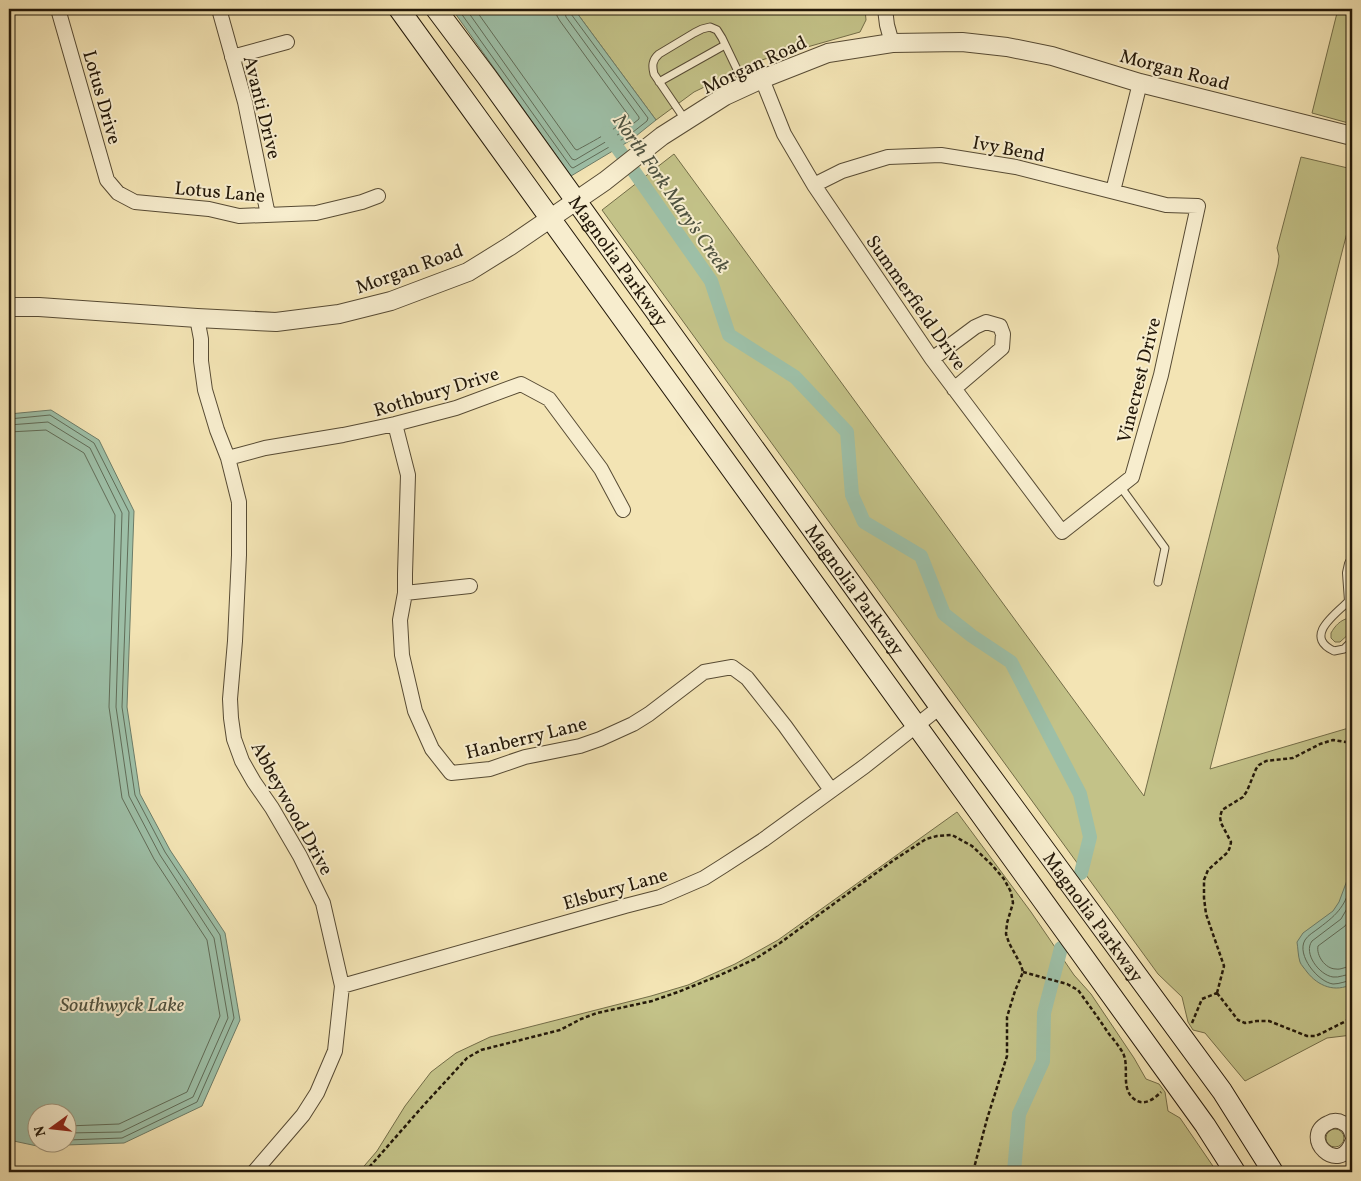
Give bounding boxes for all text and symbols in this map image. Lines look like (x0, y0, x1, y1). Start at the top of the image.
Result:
street label: Morgan Road (698, 30, 811, 101)
street label: Morgan Road (1117, 44, 1232, 98)
street label: Lotus Drive (75, 48, 127, 148)
street label: Avanti Drive (236, 53, 286, 162)
water label: North Fork Mary's Creek (605, 109, 736, 279)
street label: Ivy Bend (970, 130, 1047, 170)
street label: Lotus Lane (174, 176, 266, 210)
street label: Magnolia Parkway (561, 191, 673, 332)
street label: Summerfield Drive (859, 230, 972, 376)
street label: Morgan Road (352, 238, 467, 301)
street label: Vinecrest Drive (1112, 315, 1168, 446)
street label: Rothbury Drive (371, 362, 502, 424)
street label: Magnolia Parkway (798, 520, 910, 661)
street label: Hanberry Lane (463, 711, 590, 767)
street label: Abbeywood Drive (244, 738, 339, 880)
street label: Magnolia Parkway (1036, 847, 1149, 988)
street label: Elsbury Lane (560, 863, 671, 917)
water label: Southwyck Lake (60, 992, 185, 1020)
north arrow (28, 1104, 78, 1154)
text: N (30, 1124, 51, 1138)

